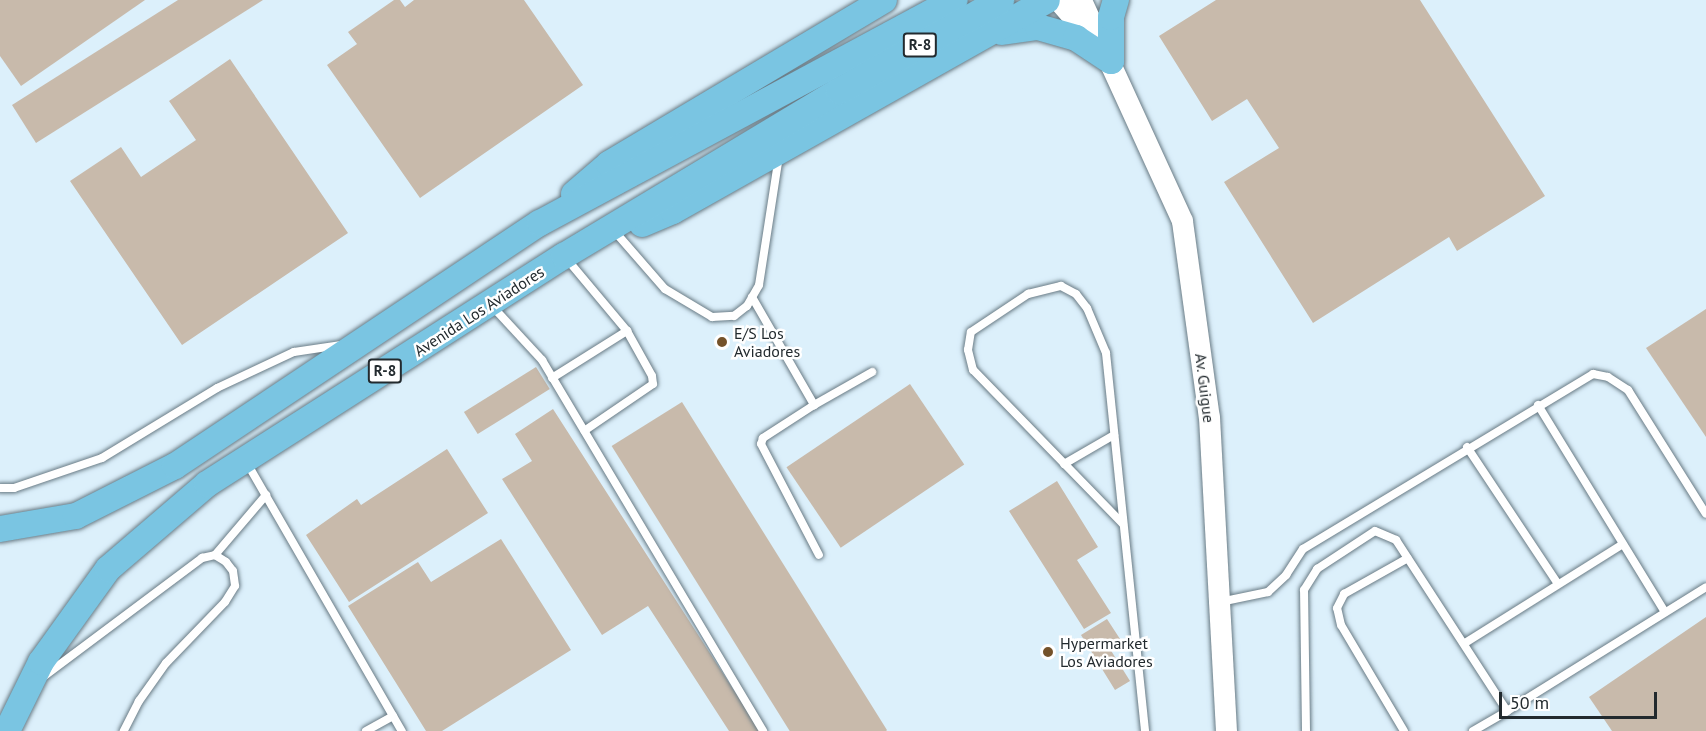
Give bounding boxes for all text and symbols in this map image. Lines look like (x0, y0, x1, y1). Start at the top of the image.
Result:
road number: R-8 (902, 33, 938, 57)
street label: Avenida Los Aviadores (410, 262, 548, 360)
place label: E/S Los Aviadores (734, 323, 800, 361)
marker: E/S Los Aviadores (715, 335, 729, 349)
street label: Av. Guigue (1191, 352, 1219, 424)
road number: R-8 (367, 359, 403, 383)
place label: Hypermarket Los Aviadores (1060, 633, 1153, 671)
marker: Hypermarket Los Aviadores (1041, 645, 1055, 659)
scale bar (1502, 680, 1660, 718)
text: 50 m (1510, 691, 1549, 714)

